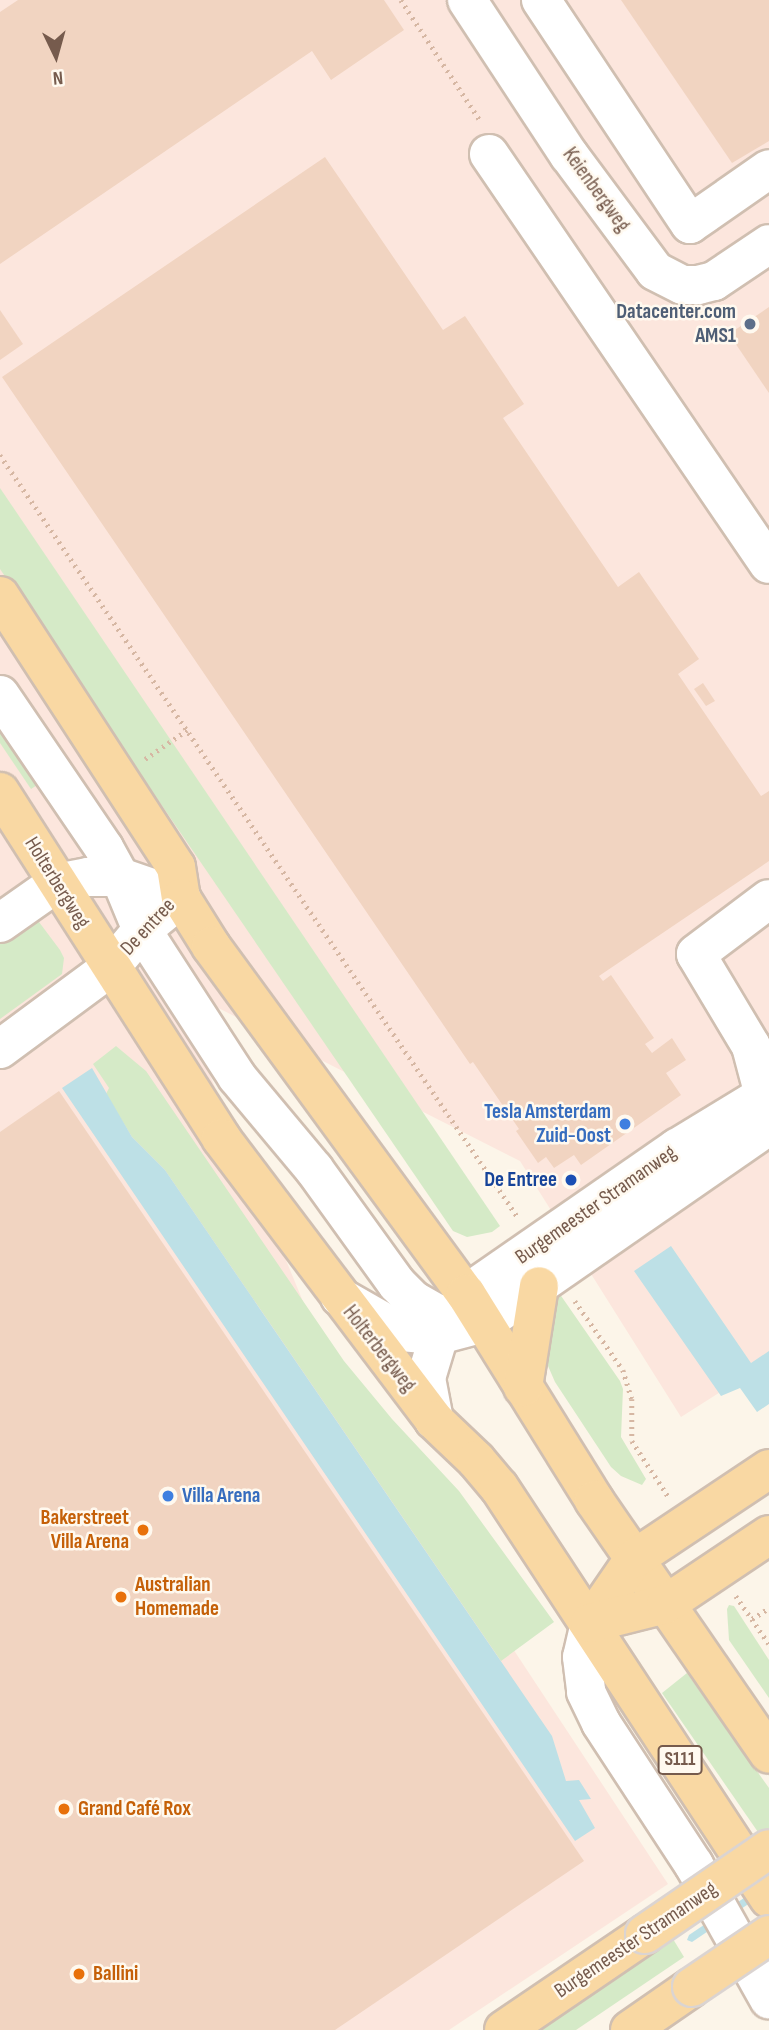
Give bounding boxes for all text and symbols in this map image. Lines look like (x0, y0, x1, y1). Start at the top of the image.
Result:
north arrow (21, 21, 91, 91)
text: N (52, 66, 64, 89)
street label: Keienbergweg (557, 143, 635, 237)
place label: Datacenter.com AMS1 (616, 299, 736, 349)
marker: Datacenter.com AMS1 (742, 316, 758, 332)
street label: Holterbergweg (19, 833, 95, 933)
street label: De entree (115, 893, 181, 961)
place label: Tesla Amsterdam Zuid-Oost (484, 1099, 611, 1149)
marker: Tesla Amsterdam Zuid-Oost (617, 1116, 633, 1132)
street label: Burgemeester Stramanweg (511, 1140, 681, 1270)
place label: De Entree (484, 1167, 557, 1193)
marker: De Entree (563, 1172, 579, 1188)
street label: Holterbergweg (337, 1301, 421, 1397)
place label: Villa Arena (182, 1483, 260, 1509)
marker: Villa Arena (160, 1488, 176, 1504)
place label: Bakerstreet Villa Arena (40, 1505, 129, 1555)
marker: Bakerstreet Villa Arena (135, 1522, 151, 1538)
place label: Australian Homemade (135, 1572, 219, 1622)
marker: Australian Homemade (113, 1589, 129, 1605)
road number: S111 (657, 1744, 703, 1776)
place label: Grand Café Rox (78, 1796, 191, 1822)
marker: Grand Café Rox (56, 1801, 72, 1817)
street label: Burgemeester Stramanweg (550, 1876, 722, 2004)
place label: Ballini (93, 1961, 138, 1987)
marker: Ballini (71, 1966, 87, 1982)

